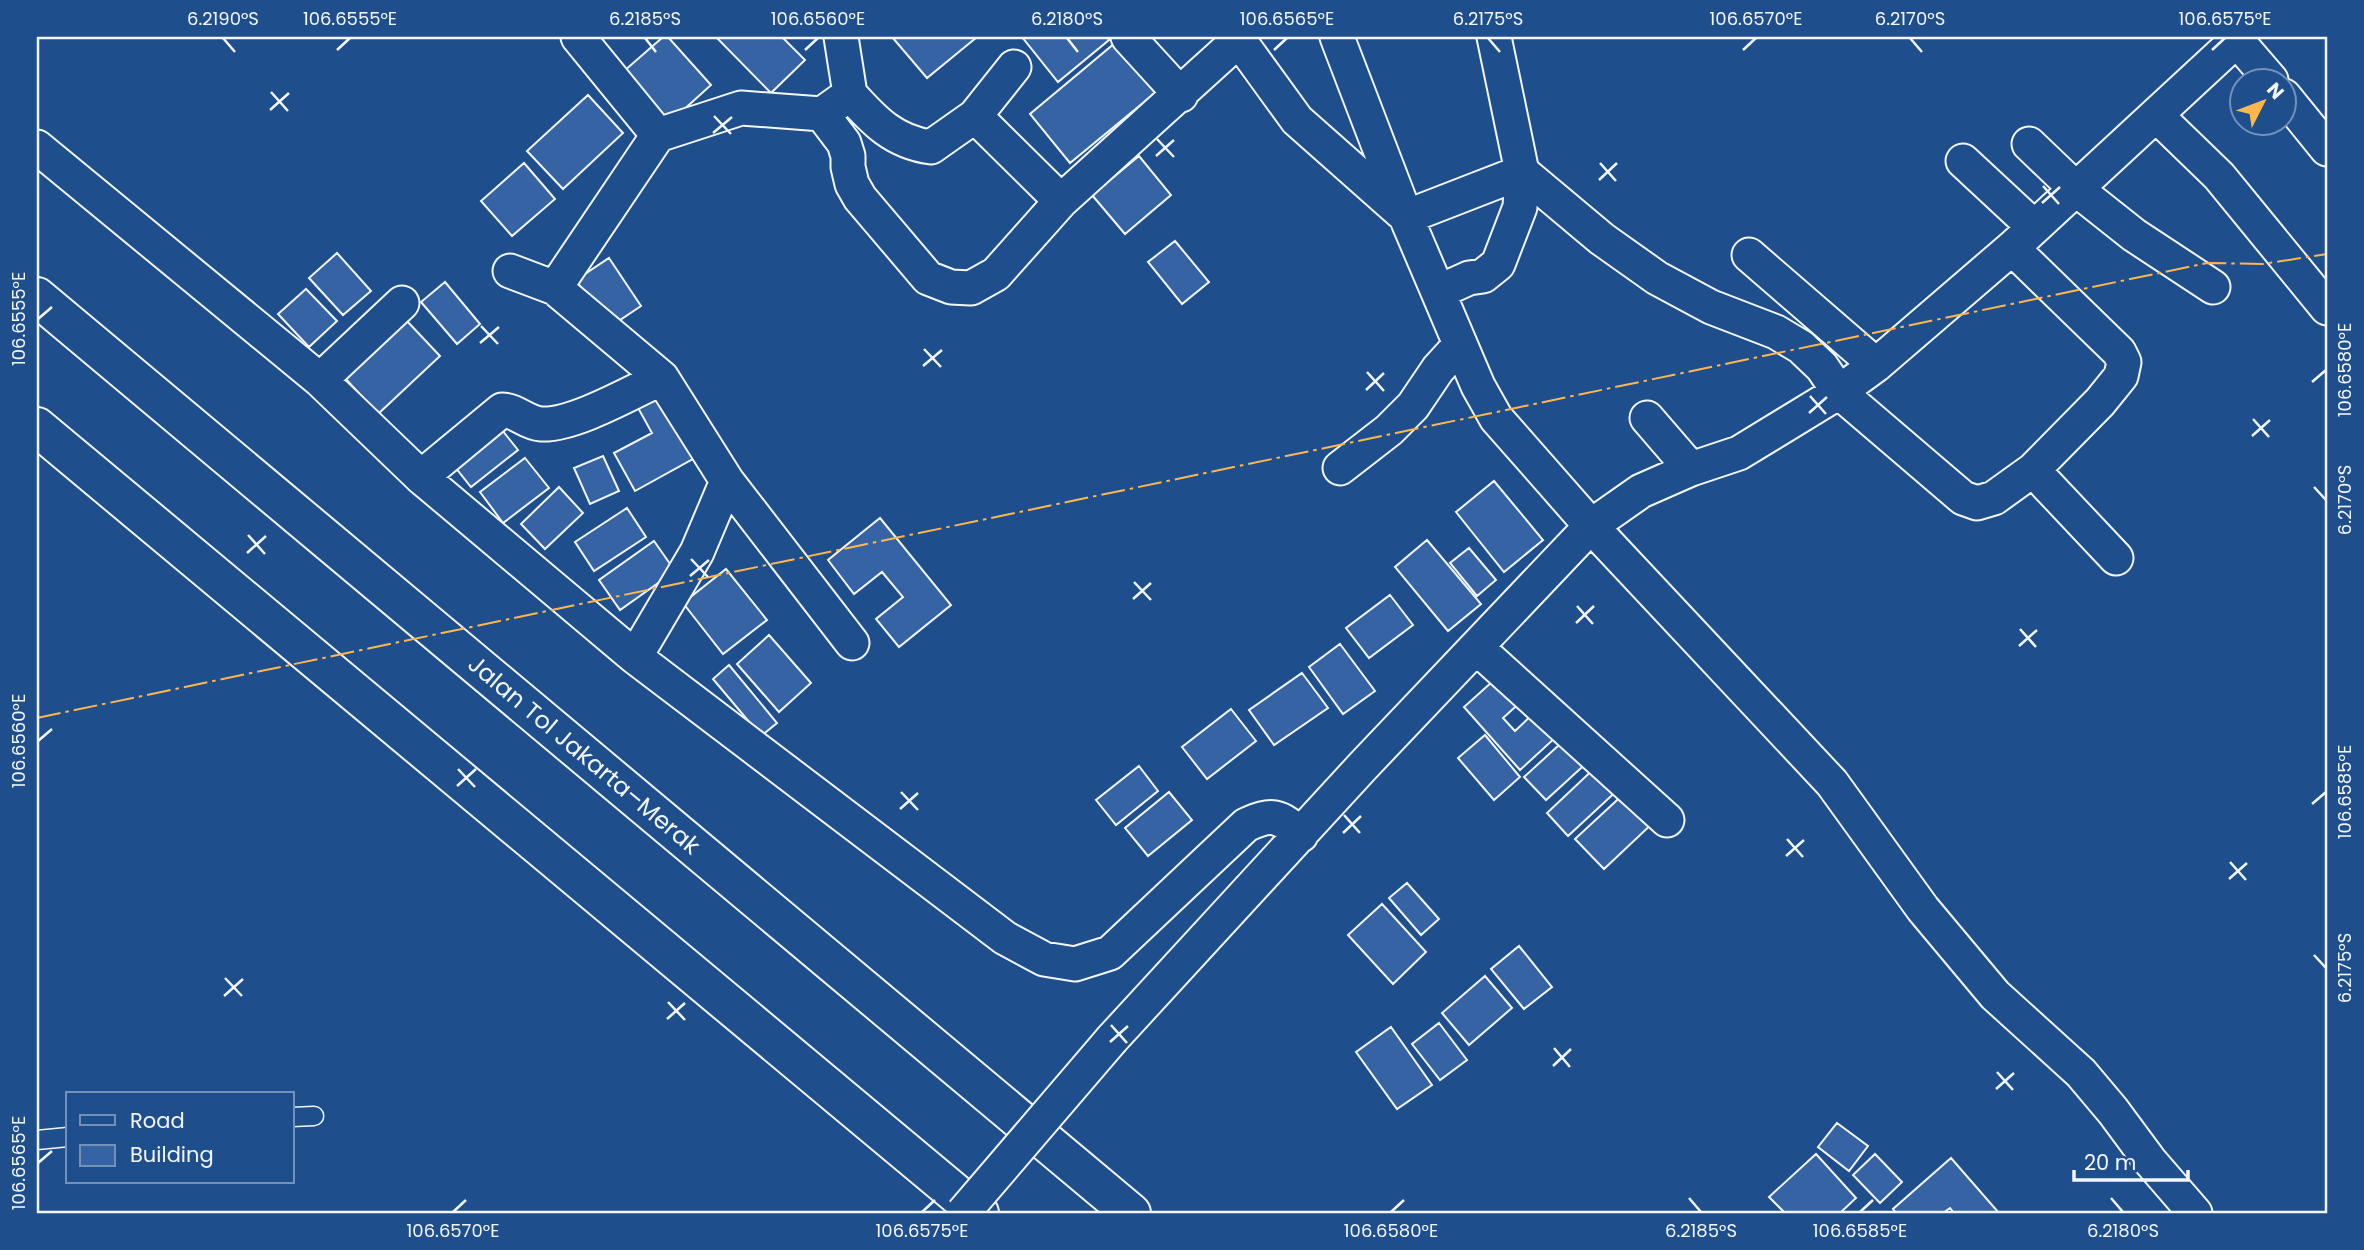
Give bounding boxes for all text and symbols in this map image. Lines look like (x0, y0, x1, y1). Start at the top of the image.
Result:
text: 6.2190°S (187, 6, 259, 31)
text: 106.6555°E (303, 6, 397, 31)
text: 6.2185°S (609, 6, 681, 31)
text: 106.6560°E (771, 6, 865, 31)
text: 6.2180°S (1031, 6, 1103, 31)
text: 106.6565°E (1240, 6, 1334, 31)
text: 6.2175°S (1453, 6, 1523, 31)
text: 106.6570°E (1710, 6, 1802, 31)
text: 6.2170°S (1875, 6, 1945, 31)
text: 106.6575°E (2179, 6, 2271, 31)
north arrow (2228, 66, 2298, 136)
text: N (2260, 77, 2290, 105)
text: 106.6555°E (6, 272, 31, 366)
text: 106.6580°E (2332, 323, 2357, 417)
text: 6.2170°S (2332, 465, 2357, 535)
street label: Jalan Tol Jakarta–Merak (461, 647, 708, 862)
text: 106.6560°E (6, 694, 31, 788)
text: 106.6585°E (2332, 745, 2357, 839)
text: 6.2175°S (2332, 933, 2357, 1003)
legend (66, 1092, 294, 1184)
text: Road (130, 1106, 185, 1135)
text: 106.6565°E (6, 1116, 31, 1210)
scale bar (2074, 1138, 2187, 1182)
text: Building (130, 1140, 214, 1169)
text: 20 m (2084, 1148, 2137, 1177)
text: 106.6570°E (407, 1218, 499, 1243)
text: 106.6575°E (876, 1218, 968, 1243)
text: 106.6580°E (1344, 1218, 1438, 1243)
text: 6.2185°S (1665, 1218, 1737, 1243)
text: 106.6585°E (1813, 1218, 1907, 1243)
text: 6.2180°S (2087, 1218, 2159, 1243)

